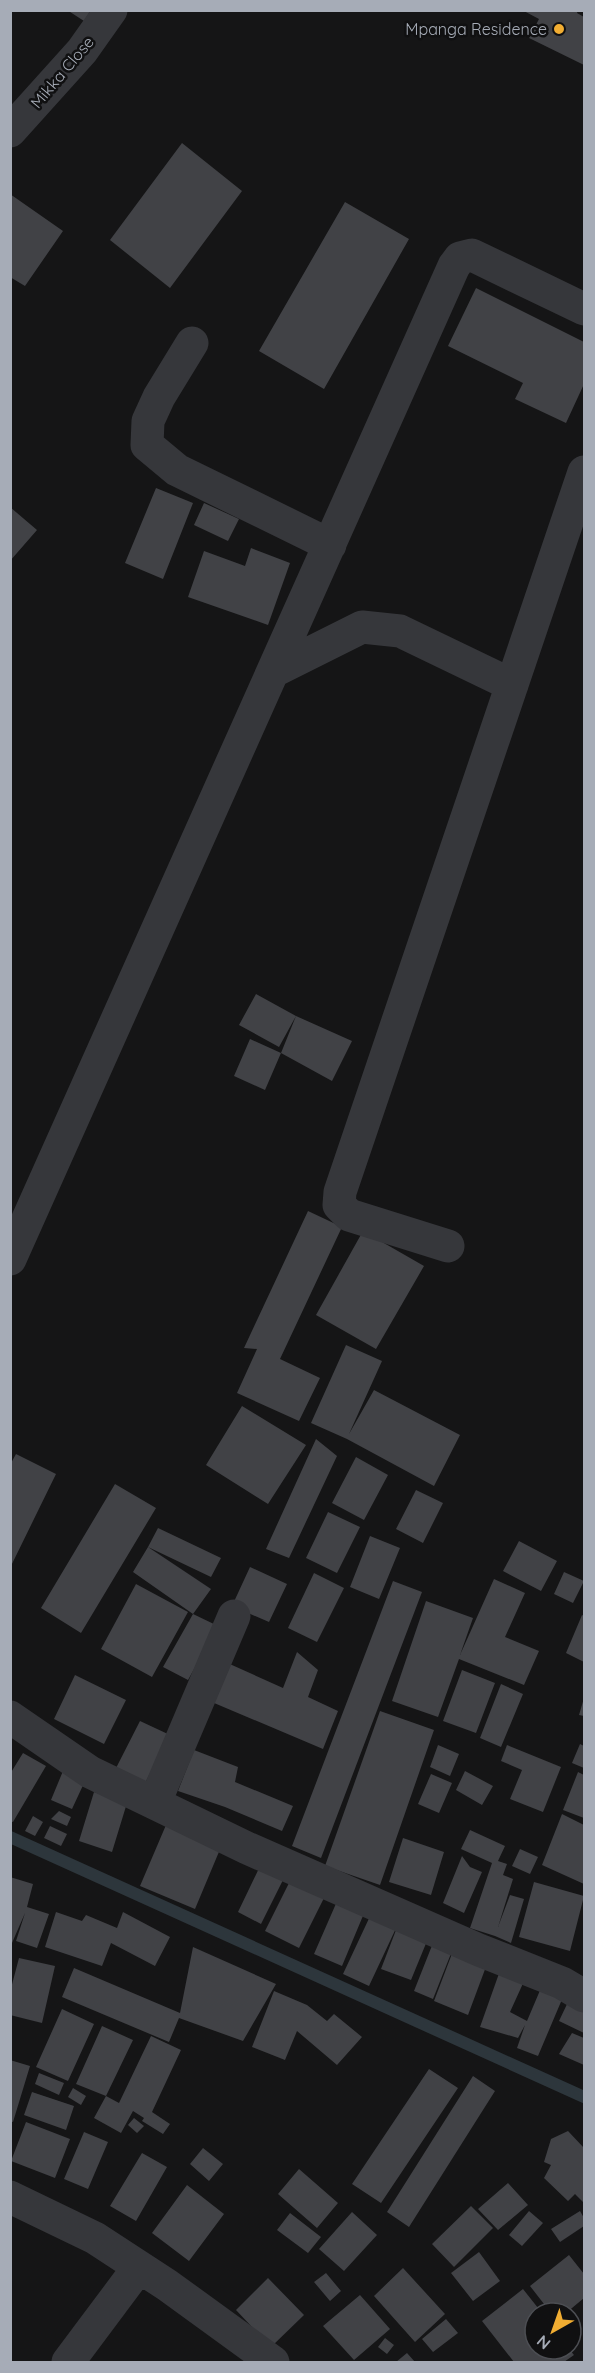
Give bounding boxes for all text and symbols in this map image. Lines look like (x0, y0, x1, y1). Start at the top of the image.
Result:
place label: Mpanga Residence (405, 19, 547, 39)
marker: Mpanga Residence (552, 22, 566, 36)
street label: Mikka Close (26, 32, 98, 112)
north arrow (523, 2301, 583, 2361)
text: N (532, 2331, 554, 2354)

